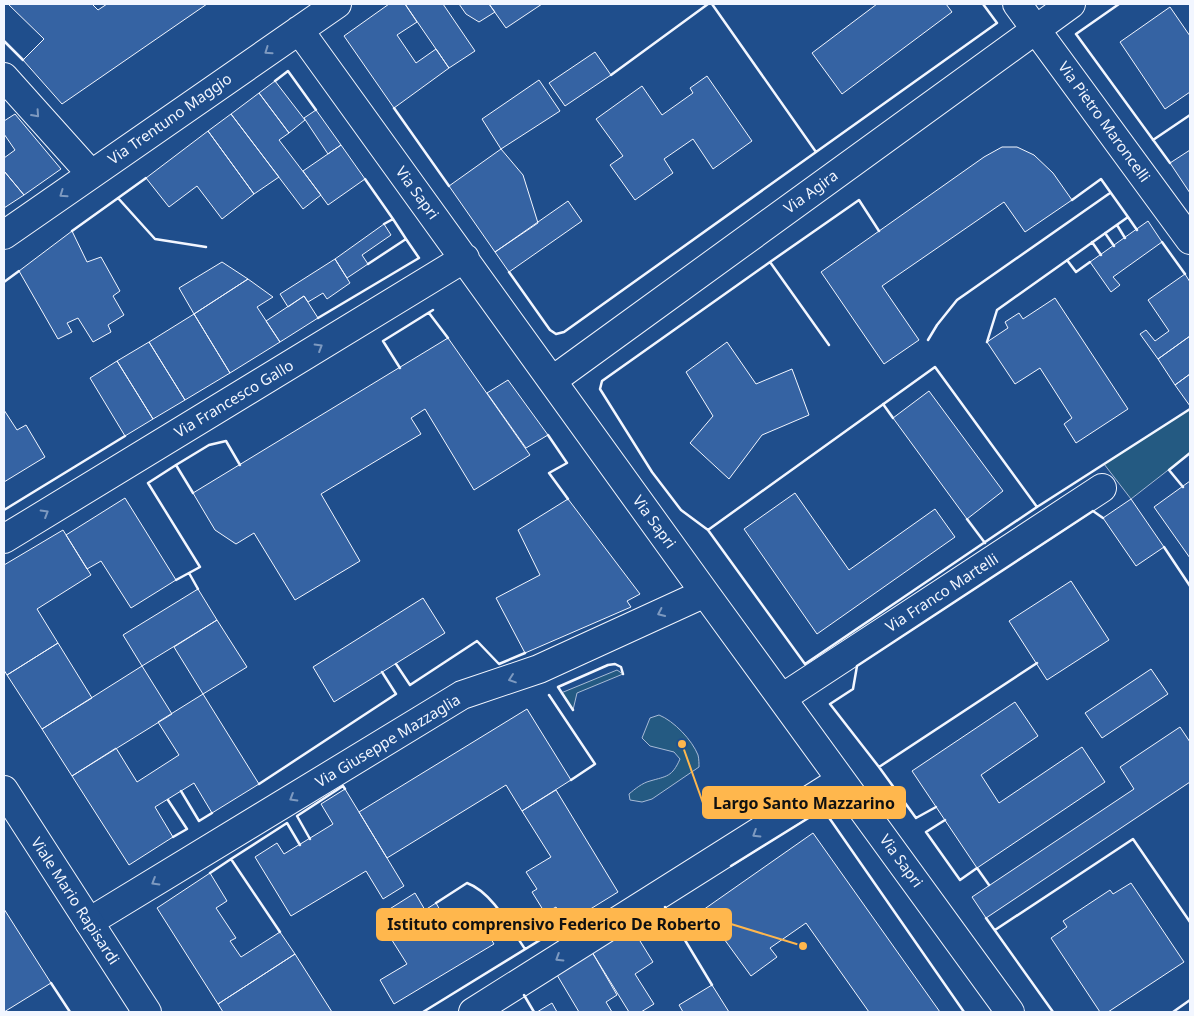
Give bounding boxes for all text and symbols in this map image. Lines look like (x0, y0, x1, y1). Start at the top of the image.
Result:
one-way arrow (264, 45, 273, 55)
street label: Via Pietro Maroncelli (1054, 57, 1155, 186)
street label: Via Trentuno Maggio (104, 68, 235, 168)
one-way arrow (30, 108, 39, 117)
street label: Via Sapri (392, 162, 444, 223)
street label: Via Agira (779, 165, 841, 218)
one-way arrow (59, 188, 68, 197)
one-way arrow (314, 344, 323, 354)
street label: Via Francesco Gallo (170, 355, 297, 442)
street label: Via Sapri (629, 491, 681, 552)
one-way arrow (40, 510, 49, 520)
street label: Via Franco Martelli (881, 548, 1002, 636)
one-way arrow (657, 607, 666, 618)
one-way arrow (508, 673, 517, 683)
street label: Via Giuseppe Mazzaglia (311, 689, 464, 791)
callout: Largo Santo Mazzarino (703, 787, 905, 818)
one-way arrow (290, 791, 299, 801)
text: Largo Santo Mazzarino (713, 792, 895, 814)
one-way arrow (752, 828, 762, 837)
street label: Via Sapri (876, 830, 928, 891)
street label: Viale Mario Rapisardi (27, 833, 125, 968)
one-way arrow (151, 876, 160, 886)
callout: Istituto comprensivo Federico De Roberto (377, 909, 731, 940)
text: Istituto comprensivo Federico De Roberto (387, 913, 721, 935)
one-way arrow (556, 952, 565, 961)

